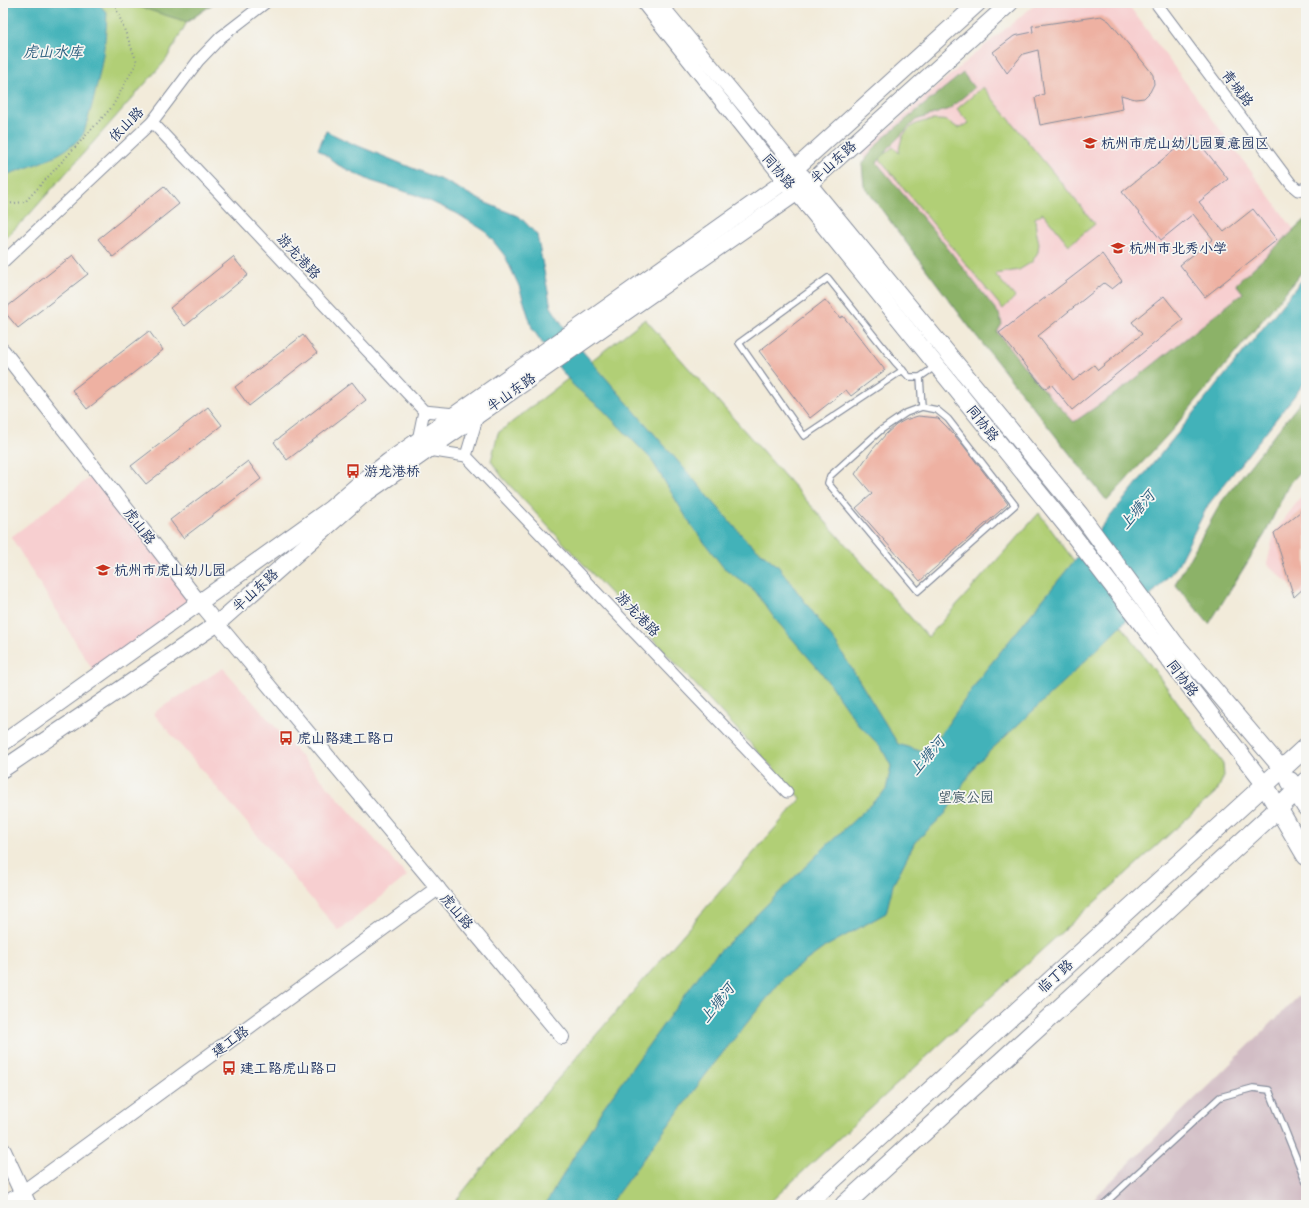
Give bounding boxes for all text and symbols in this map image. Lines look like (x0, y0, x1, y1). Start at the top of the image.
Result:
water label: 虎山水库 (23, 42, 84, 62)
street label: 青城路 (1218, 66, 1258, 110)
street label: 依山路 (105, 103, 147, 145)
place label: 杭州市虎山幼儿园夏意园区 (1101, 134, 1269, 152)
school or university icon: 杭州市虎山幼儿园夏意园区 (1082, 135, 1098, 151)
street label: 半山东路 (806, 137, 860, 187)
street label: 同协路 (758, 149, 800, 193)
street label: 游龙港路 (273, 229, 325, 283)
place label: 杭州市北秀小学 (1129, 239, 1227, 257)
school or university icon: 杭州市北秀小学 (1110, 240, 1126, 256)
street label: 半山东路 (483, 369, 539, 415)
street label: 同协路 (963, 401, 1003, 445)
place label: 游龙港桥 (364, 462, 420, 480)
bus stop icon: 游龙港桥 (345, 463, 361, 479)
water label: 上塘河 (1115, 484, 1161, 534)
street label: 虎山路 (120, 504, 160, 548)
place label: 杭州市虎山幼儿园 (114, 561, 226, 579)
school or university icon: 杭州市虎山幼儿园 (95, 562, 111, 578)
street label: 半山东路 (228, 565, 282, 615)
street label: 游龙港路 (612, 588, 664, 640)
street label: 同协路 (1163, 656, 1203, 700)
place label: 虎山路建工路口 (297, 729, 395, 747)
bus stop icon: 虎山路建工路口 (278, 730, 294, 746)
water label: 上塘河 (905, 730, 951, 780)
park label: 望宸公园 (938, 788, 994, 806)
street label: 虎山路 (437, 889, 477, 933)
street label: 临丁路 (1033, 955, 1077, 997)
water label: 上塘河 (695, 977, 741, 1027)
street label: 建工路 (208, 1021, 252, 1061)
place label: 建工路虎山路口 (240, 1059, 338, 1077)
bus stop icon: 建工路虎山路口 (221, 1060, 237, 1076)

